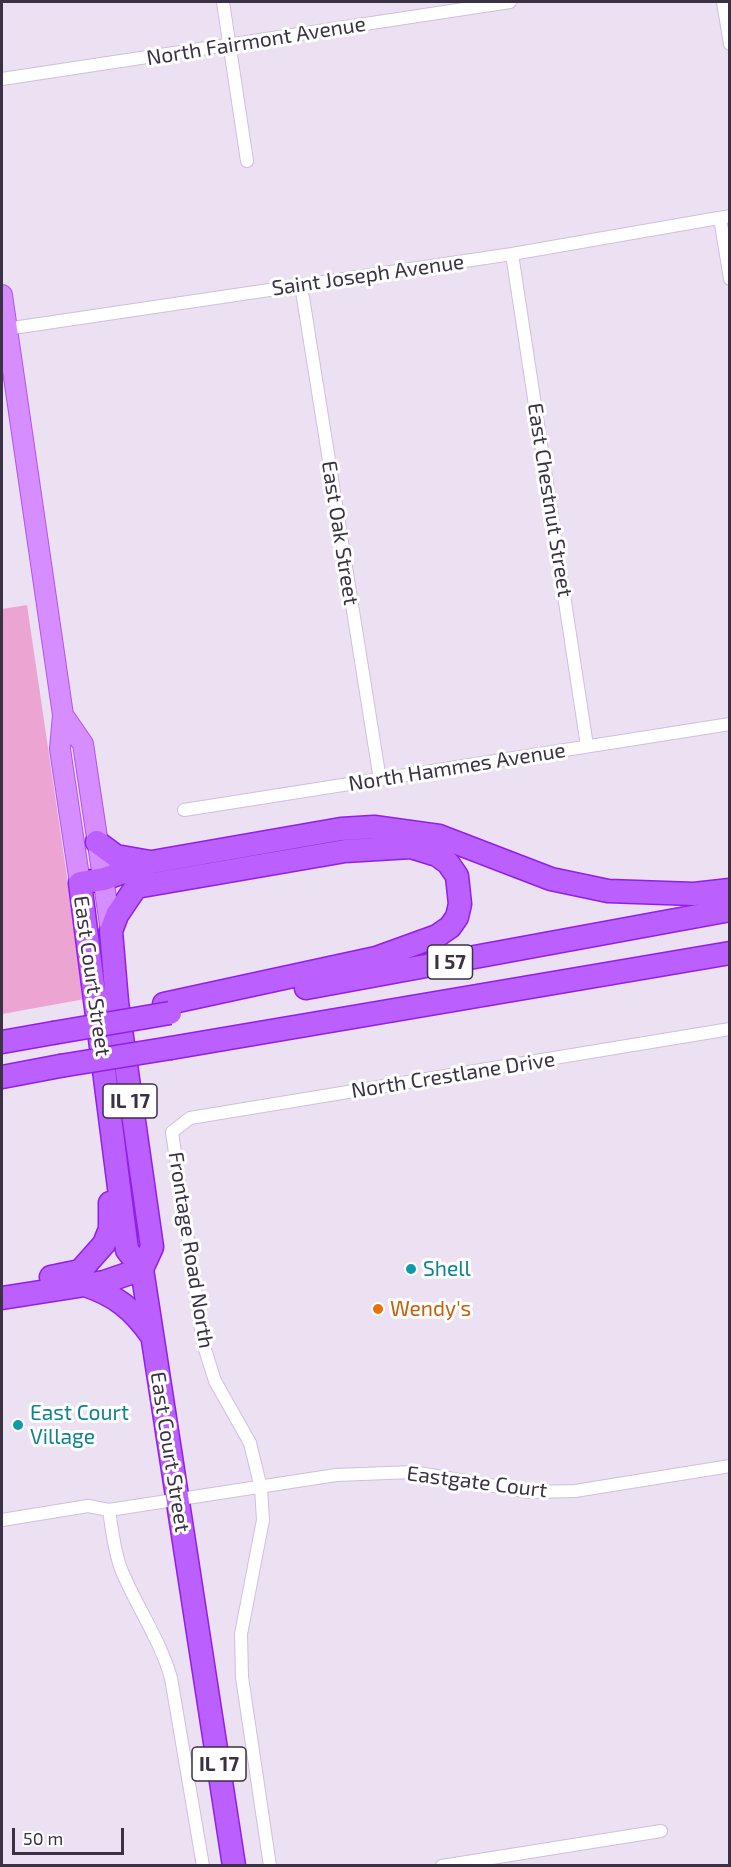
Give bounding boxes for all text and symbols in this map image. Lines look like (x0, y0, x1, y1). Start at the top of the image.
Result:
street label: North Fairmont Avenue (145, 11, 367, 71)
street label: Saint Joseph Avenue (270, 249, 466, 301)
street label: East Chestnut Street (522, 401, 578, 599)
street label: East Oak Street (316, 459, 364, 607)
street label: North Hammes Avenue (347, 737, 567, 797)
street label: East Court Street (68, 894, 116, 1058)
road number: I 57 (428, 945, 472, 979)
street label: North Crestlane Drive (349, 1046, 557, 1104)
road number: IL 17 (103, 1084, 157, 1118)
street label: Frontage Road North (163, 1150, 219, 1350)
place label: Shell (423, 1256, 471, 1282)
marker: Shell (404, 1262, 418, 1276)
place label: Wendy's (390, 1296, 471, 1322)
marker: Wendy's (371, 1302, 385, 1316)
street label: East Court Street (145, 1370, 195, 1534)
place label: East Court Village (30, 1400, 129, 1450)
marker: East Court Village (11, 1418, 25, 1432)
street label: Eastgate Court (405, 1461, 549, 1503)
road number: IL 17 (192, 1747, 246, 1781)
scale bar (15, 1816, 128, 1854)
text: 50 m (23, 1827, 63, 1849)

